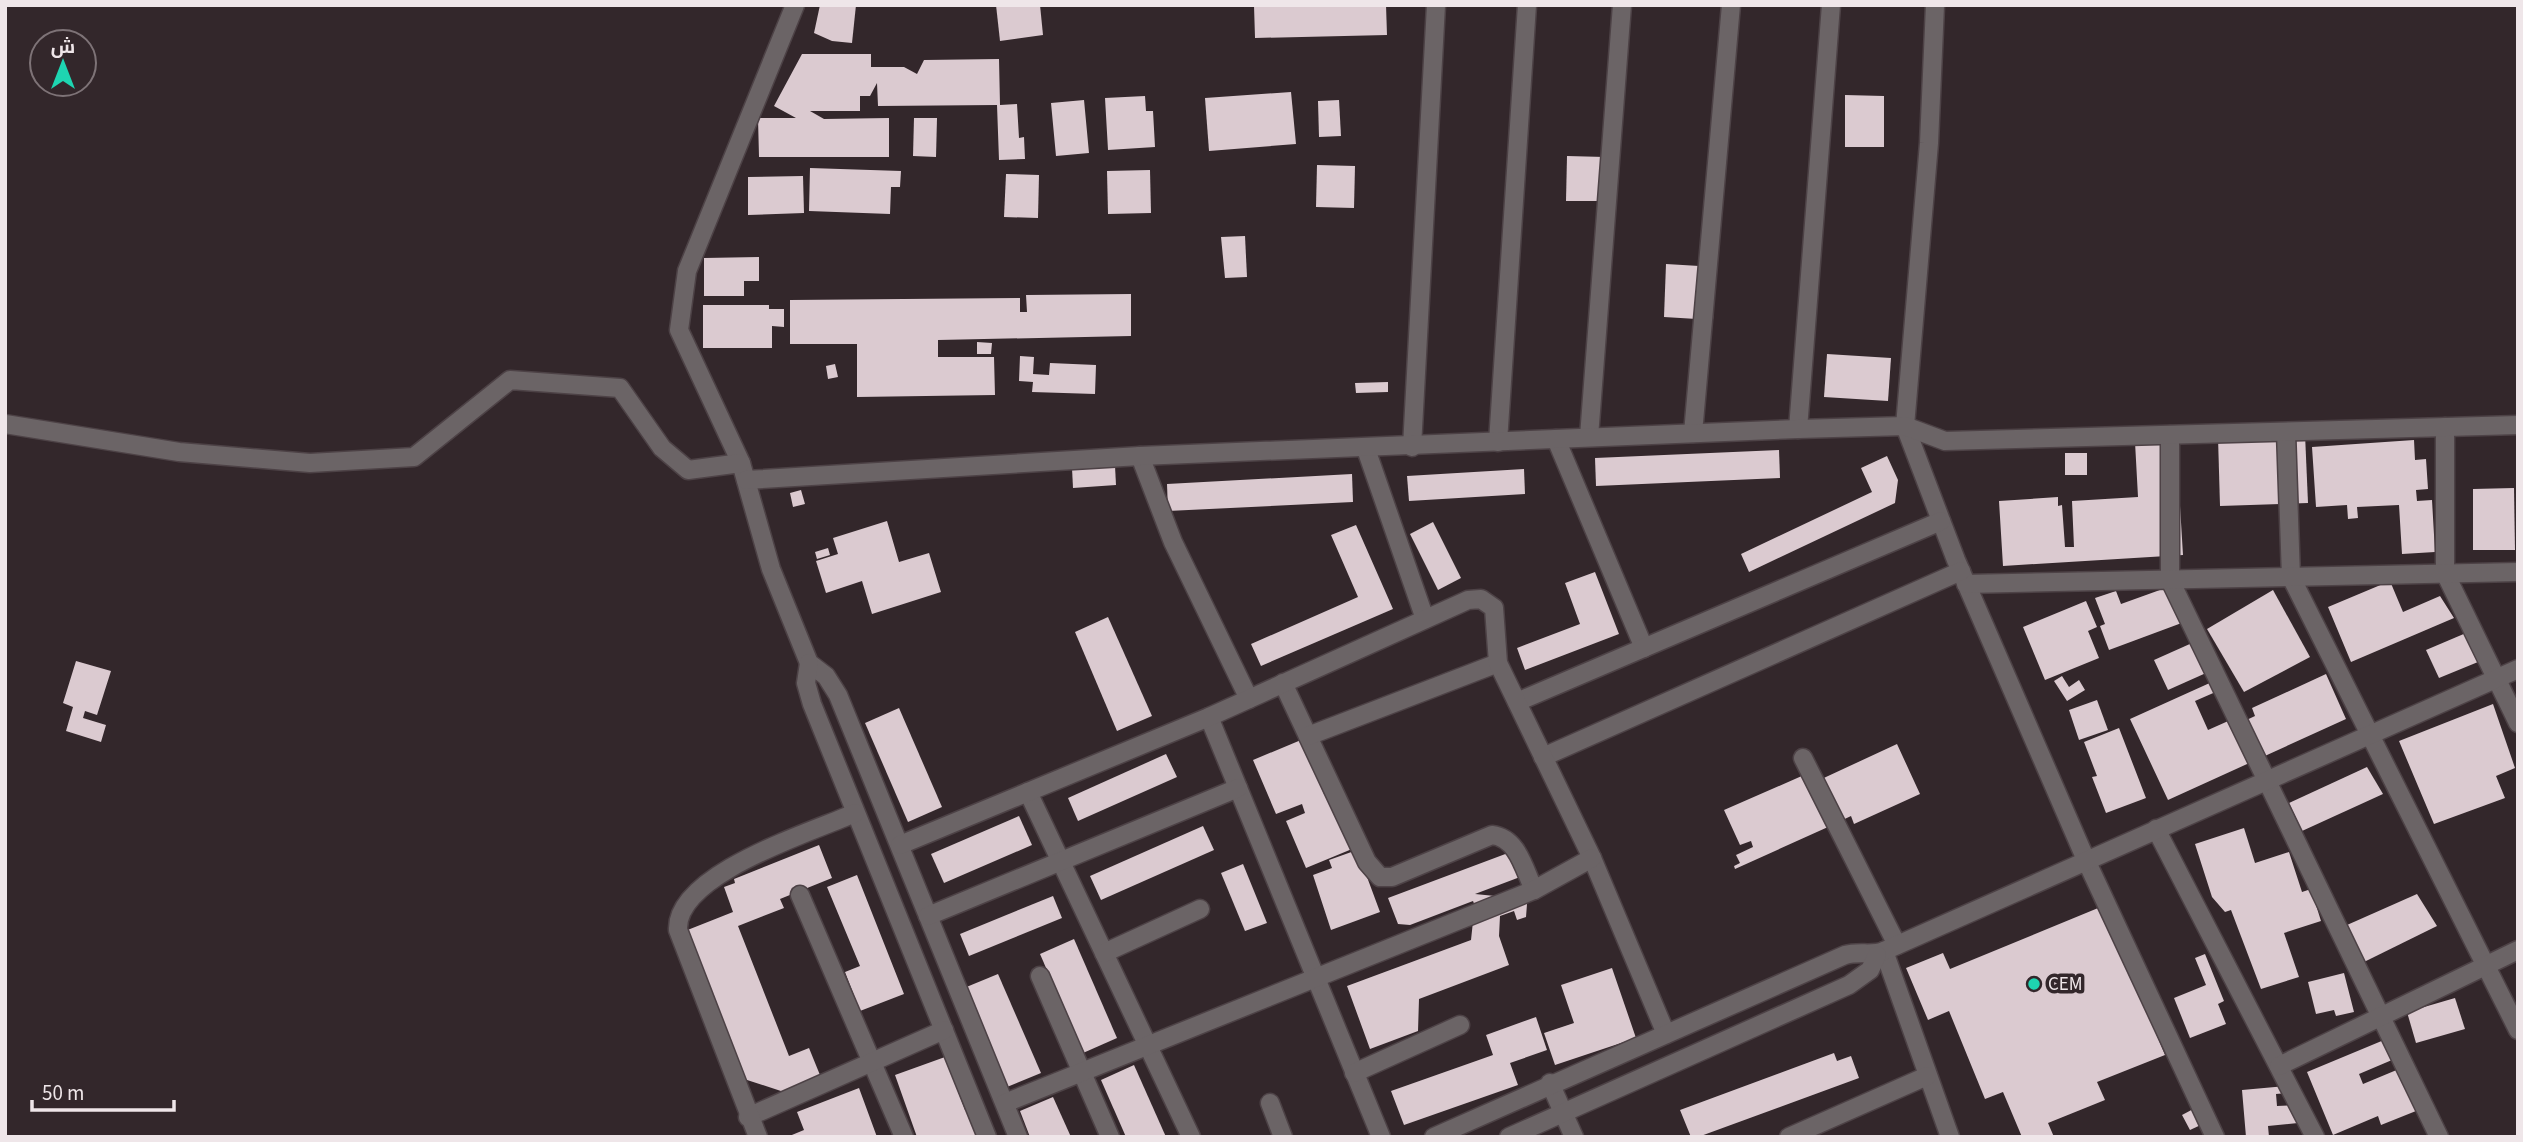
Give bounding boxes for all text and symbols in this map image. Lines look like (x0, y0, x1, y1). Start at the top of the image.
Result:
north arrow (28, 28, 98, 98)
text: ش (51, 34, 75, 61)
place label: CEM (2048, 971, 2083, 998)
marker: CEM (2026, 976, 2042, 992)
scale bar (32, 1068, 173, 1112)
text: 50 m (42, 1078, 84, 1108)

